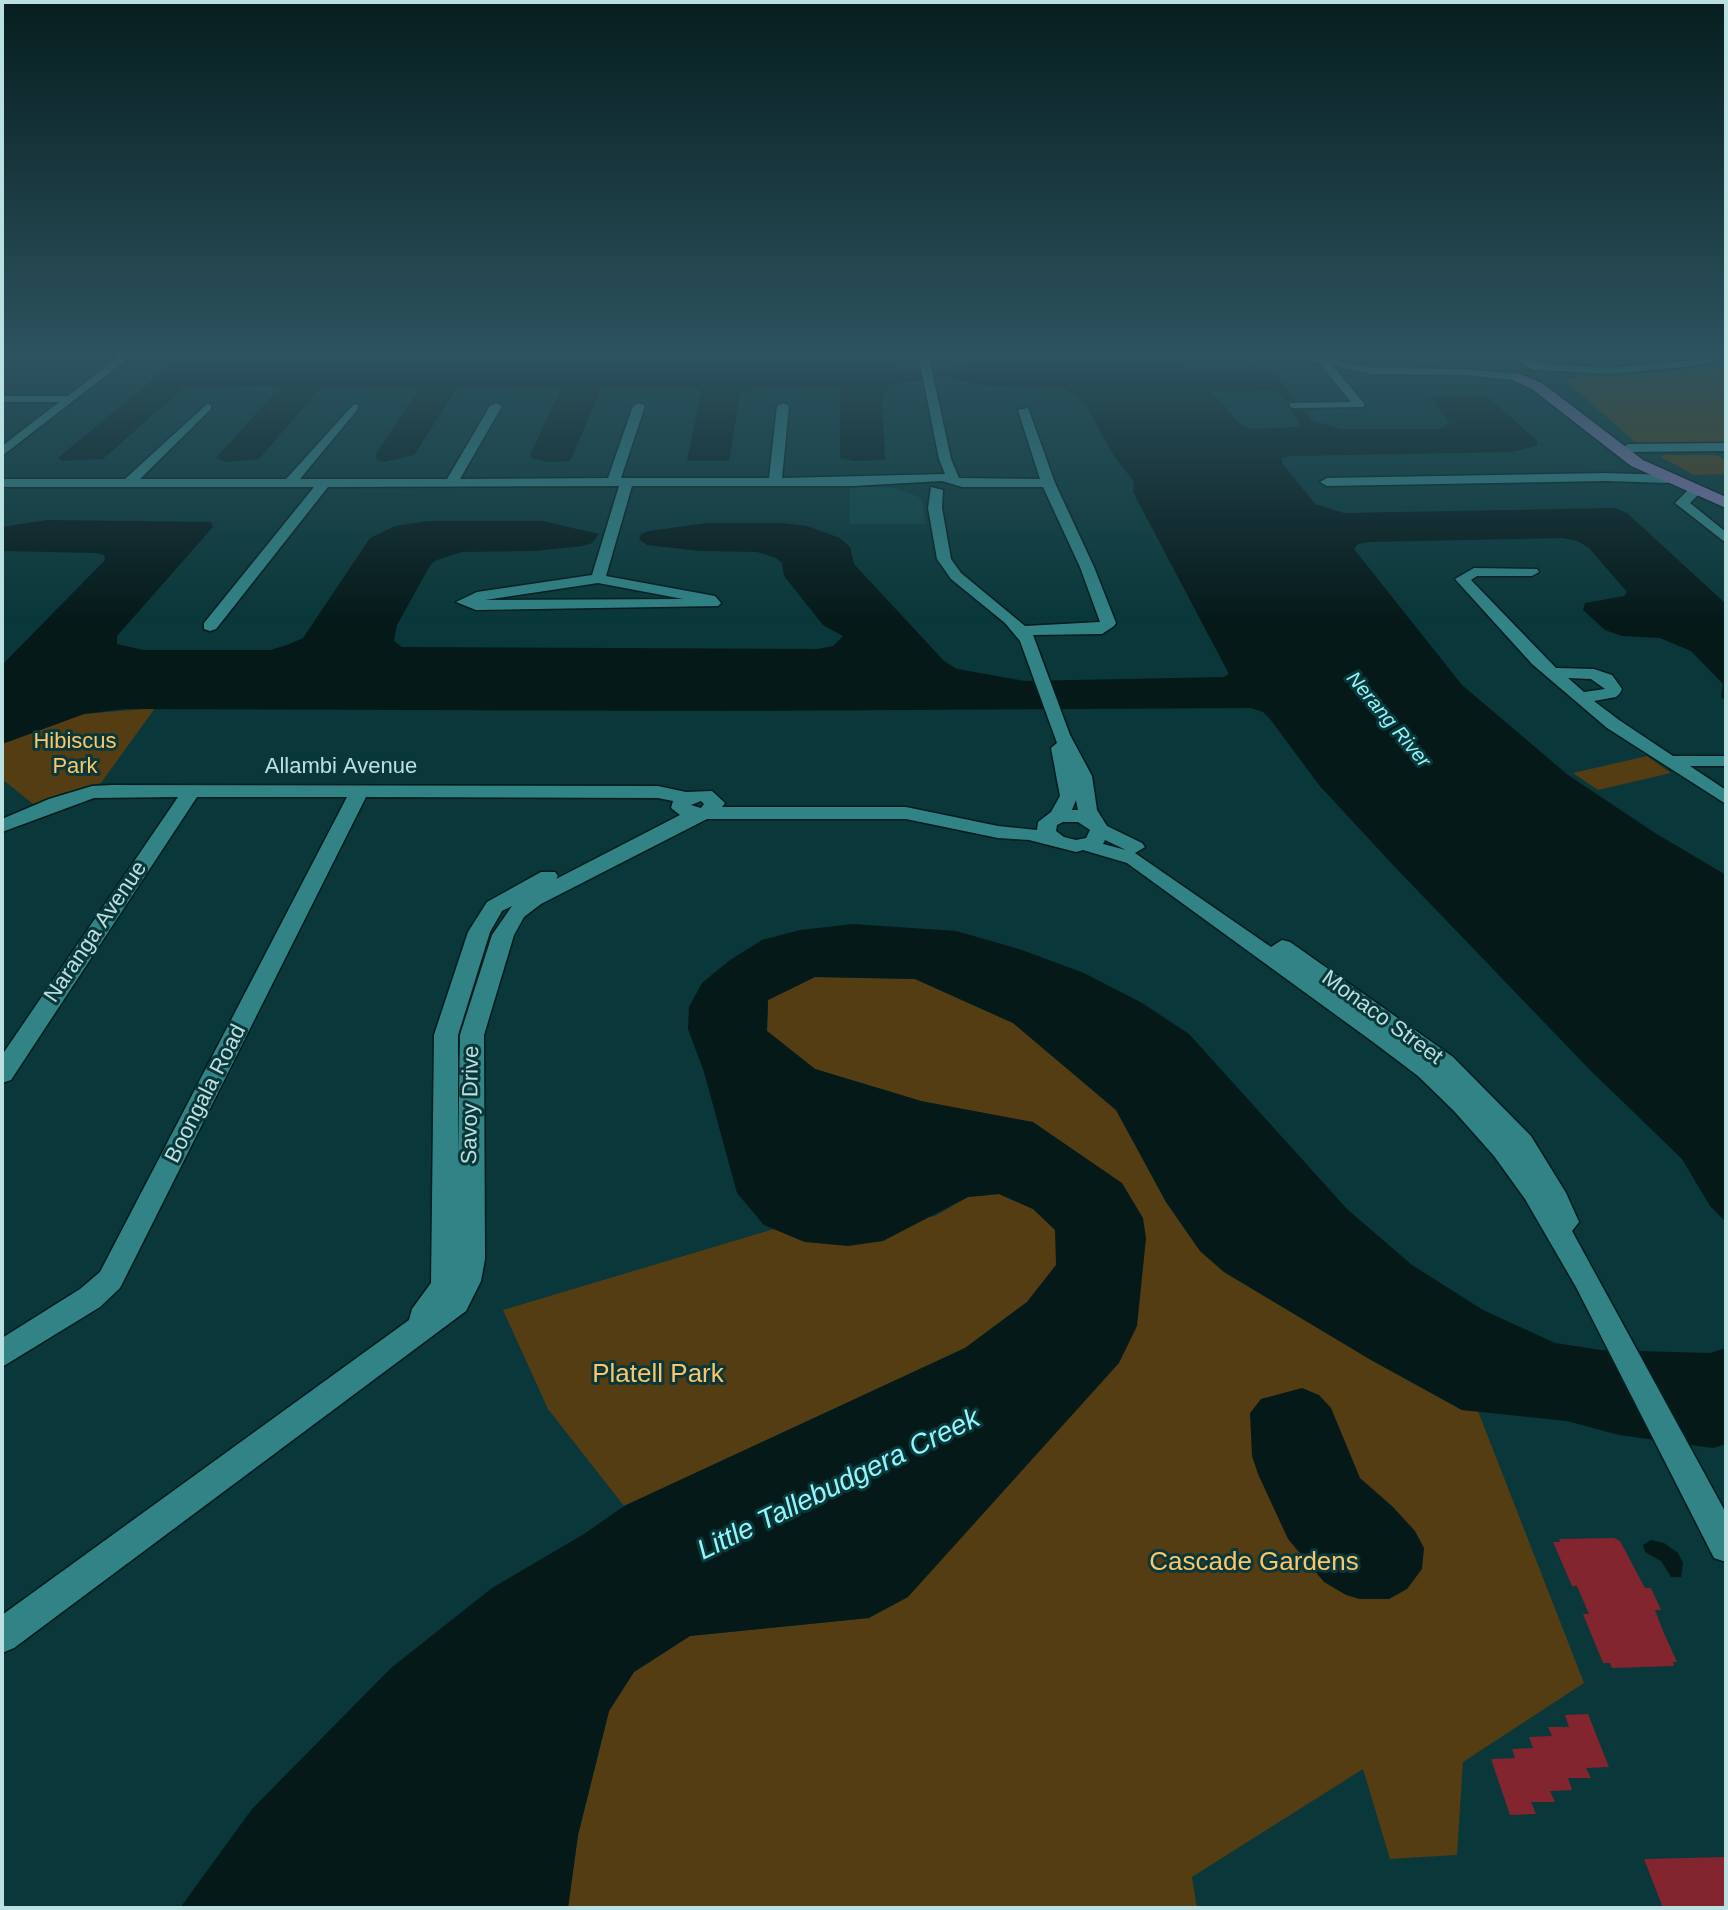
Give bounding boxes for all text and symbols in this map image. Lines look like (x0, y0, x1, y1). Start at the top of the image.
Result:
water label: Nerang River (1341, 667, 1435, 773)
park label: Hibiscus Park (33, 729, 117, 780)
street label: Allambi Avenue (265, 754, 417, 780)
street label: Naranga Avenue (39, 856, 153, 1008)
street label: Monaco Street (1316, 965, 1448, 1071)
street label: Boongala Road (160, 1020, 252, 1168)
street label: Savoy Drive (457, 1045, 485, 1165)
park label: Platell Park (592, 1359, 724, 1391)
water label: Little Tallebudgera Creek (692, 1402, 986, 1568)
park label: Cascade Gardens (1149, 1547, 1359, 1579)

